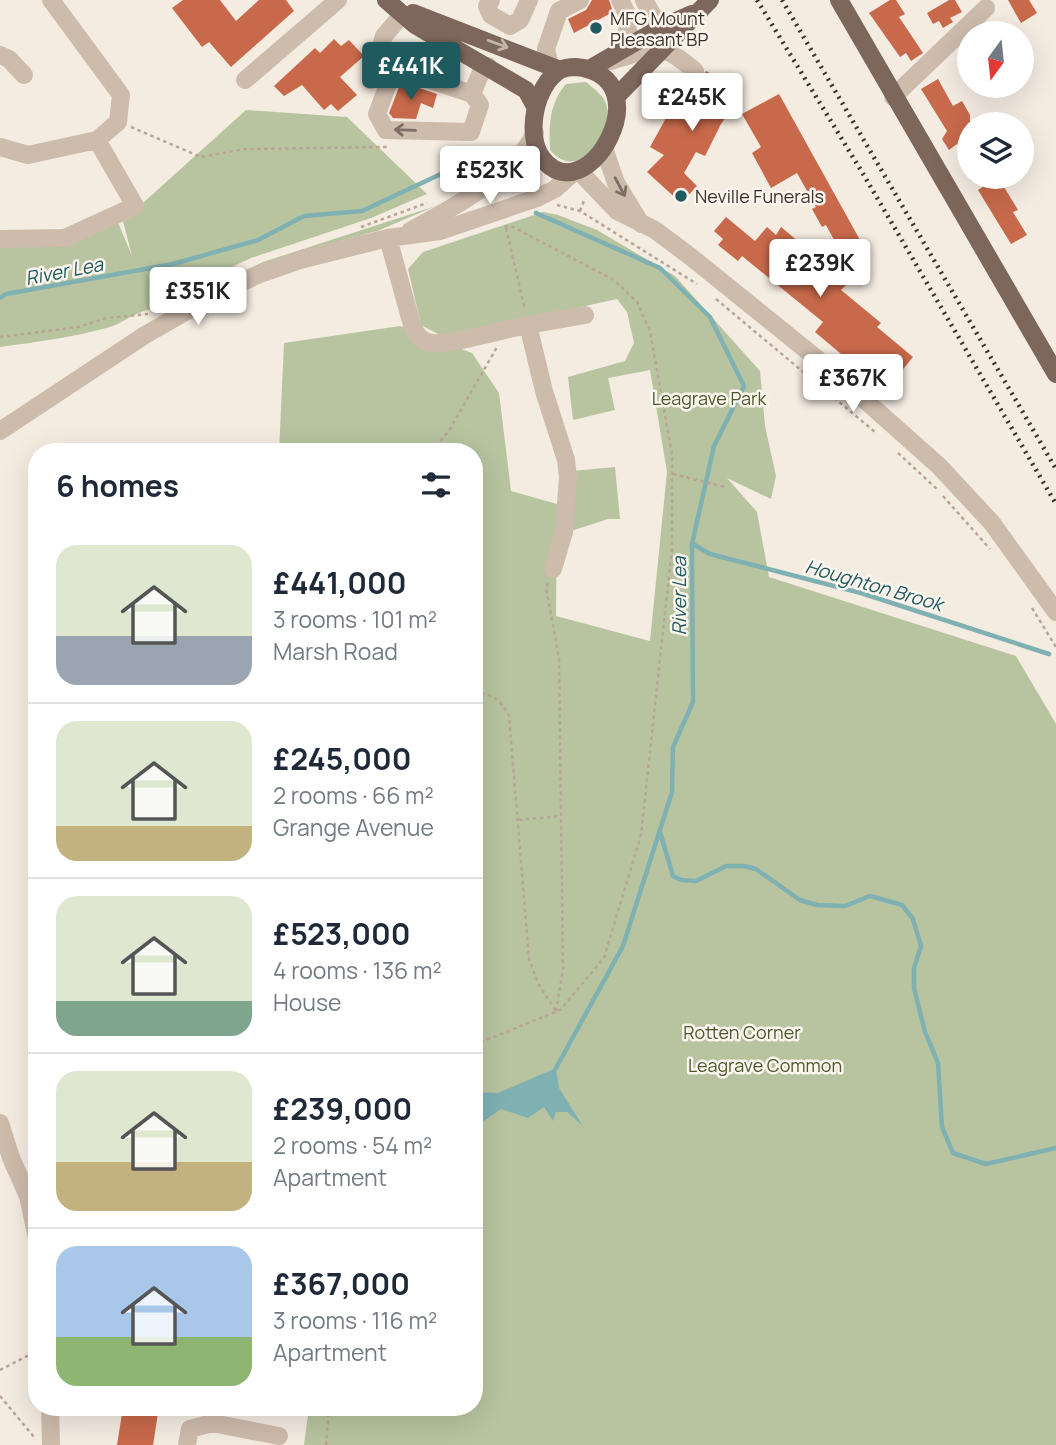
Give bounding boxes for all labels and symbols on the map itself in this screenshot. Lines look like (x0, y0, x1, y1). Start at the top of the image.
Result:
place label: MFG Mount Pleasant BP (610, 6, 708, 51)
marker: MFG Mount Pleasant BP (588, 20, 604, 36)
north arrow (957, 21, 1034, 98)
one-way arrow (487, 39, 509, 52)
pin: £441K (362, 42, 460, 102)
pin: £245K (643, 74, 741, 133)
one-way arrow (393, 124, 416, 137)
pin: £523K (441, 146, 539, 206)
one-way arrow (613, 177, 627, 197)
place label: Neville Funerals (695, 184, 824, 208)
marker: Neville Funerals (673, 188, 689, 204)
pin: £239K (771, 240, 869, 299)
water label: River Lea (23, 250, 106, 291)
pin: £351K (149, 268, 247, 327)
pin: £367K (804, 354, 902, 414)
park label: Leagrave Park (652, 386, 767, 410)
water label: Houghton Brook (802, 553, 948, 618)
water label: River Lea (666, 555, 692, 635)
park label: Rotten Corner (683, 1020, 801, 1044)
park label: Leagrave Common (688, 1053, 842, 1077)

